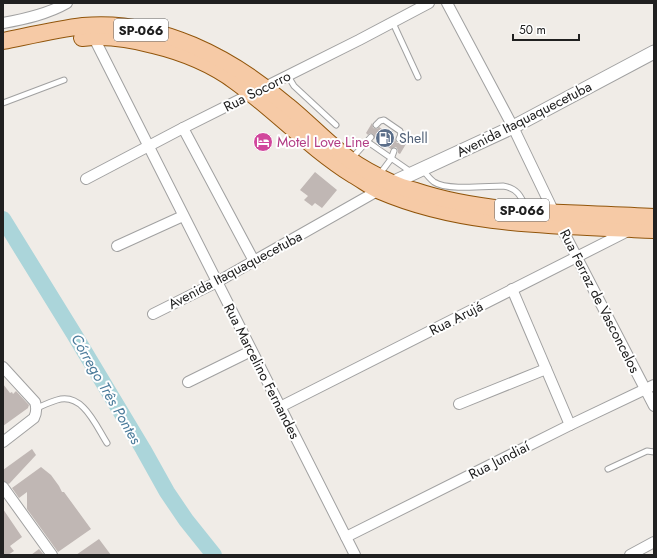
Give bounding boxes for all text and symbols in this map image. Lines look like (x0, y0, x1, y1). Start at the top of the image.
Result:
scale bar (513, 16, 579, 42)
road number: SP-066 (114, 19, 168, 41)
text: 50 m (519, 21, 546, 39)
street label: Rua Socorro (220, 65, 294, 116)
street label: Avenida Itaquaquecetuba (453, 76, 595, 162)
fuel station icon: Shell (374, 127, 396, 149)
place label: Shell (399, 128, 428, 148)
hotel icon: Motel Love Line (252, 131, 274, 153)
place label: Motel Love Line (277, 132, 370, 152)
road number: SP-066 (495, 199, 549, 221)
street label: Avenida Itaquaquecetuba (164, 226, 306, 314)
street label: Rua Ferraz de Vasconcelos (555, 226, 645, 377)
street label: Rua Arujá (426, 296, 486, 340)
street label: Rua Marcelino Fernandes (219, 300, 305, 443)
water label: Córrego Três Pontes (65, 330, 147, 448)
street label: Rua Jundiaí (465, 435, 534, 484)

